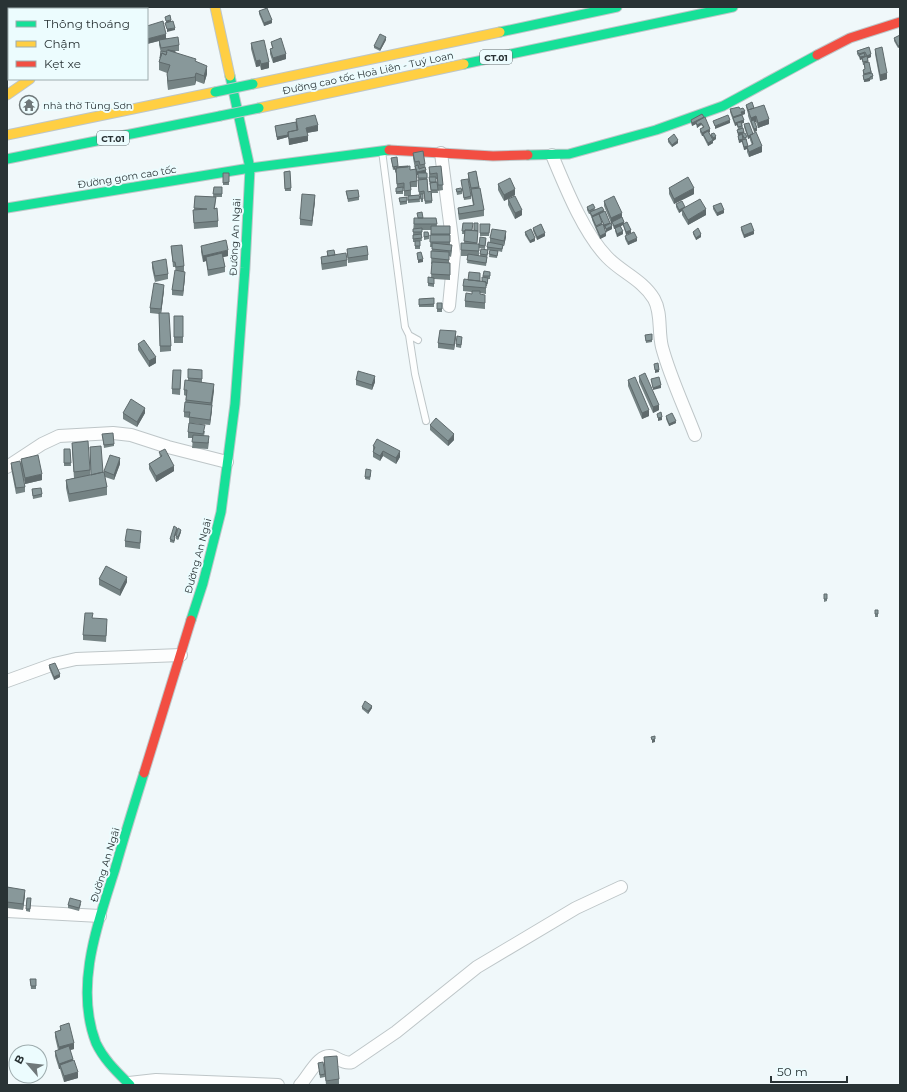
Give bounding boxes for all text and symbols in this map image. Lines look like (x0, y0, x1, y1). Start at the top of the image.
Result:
legend (8, 8, 148, 80)
text: Thông thoáng (44, 16, 130, 31)
text: Chậm (44, 36, 80, 51)
street label: Đường cao tốc Hoà Liên - Tuý Loan (281, 48, 455, 98)
road number: CT.01 (480, 50, 512, 64)
text: Kẹt xe (44, 56, 81, 71)
temple icon: nhà thờ Tùng Sơn (18, 94, 40, 116)
place label: nhà thờ Tùng Sơn (43, 99, 132, 112)
road number: CT.01 (97, 131, 129, 145)
street label: Đường gom cao tốc (77, 163, 178, 191)
street label: Đường An Ngãi (226, 198, 244, 276)
street label: Đường An Ngãi (182, 517, 214, 595)
street label: Đường An Ngãi (87, 826, 123, 904)
north arrow (8, 1044, 48, 1084)
text: B (11, 1052, 27, 1066)
scale bar (771, 1058, 847, 1084)
text: 50 m (777, 1064, 808, 1079)

